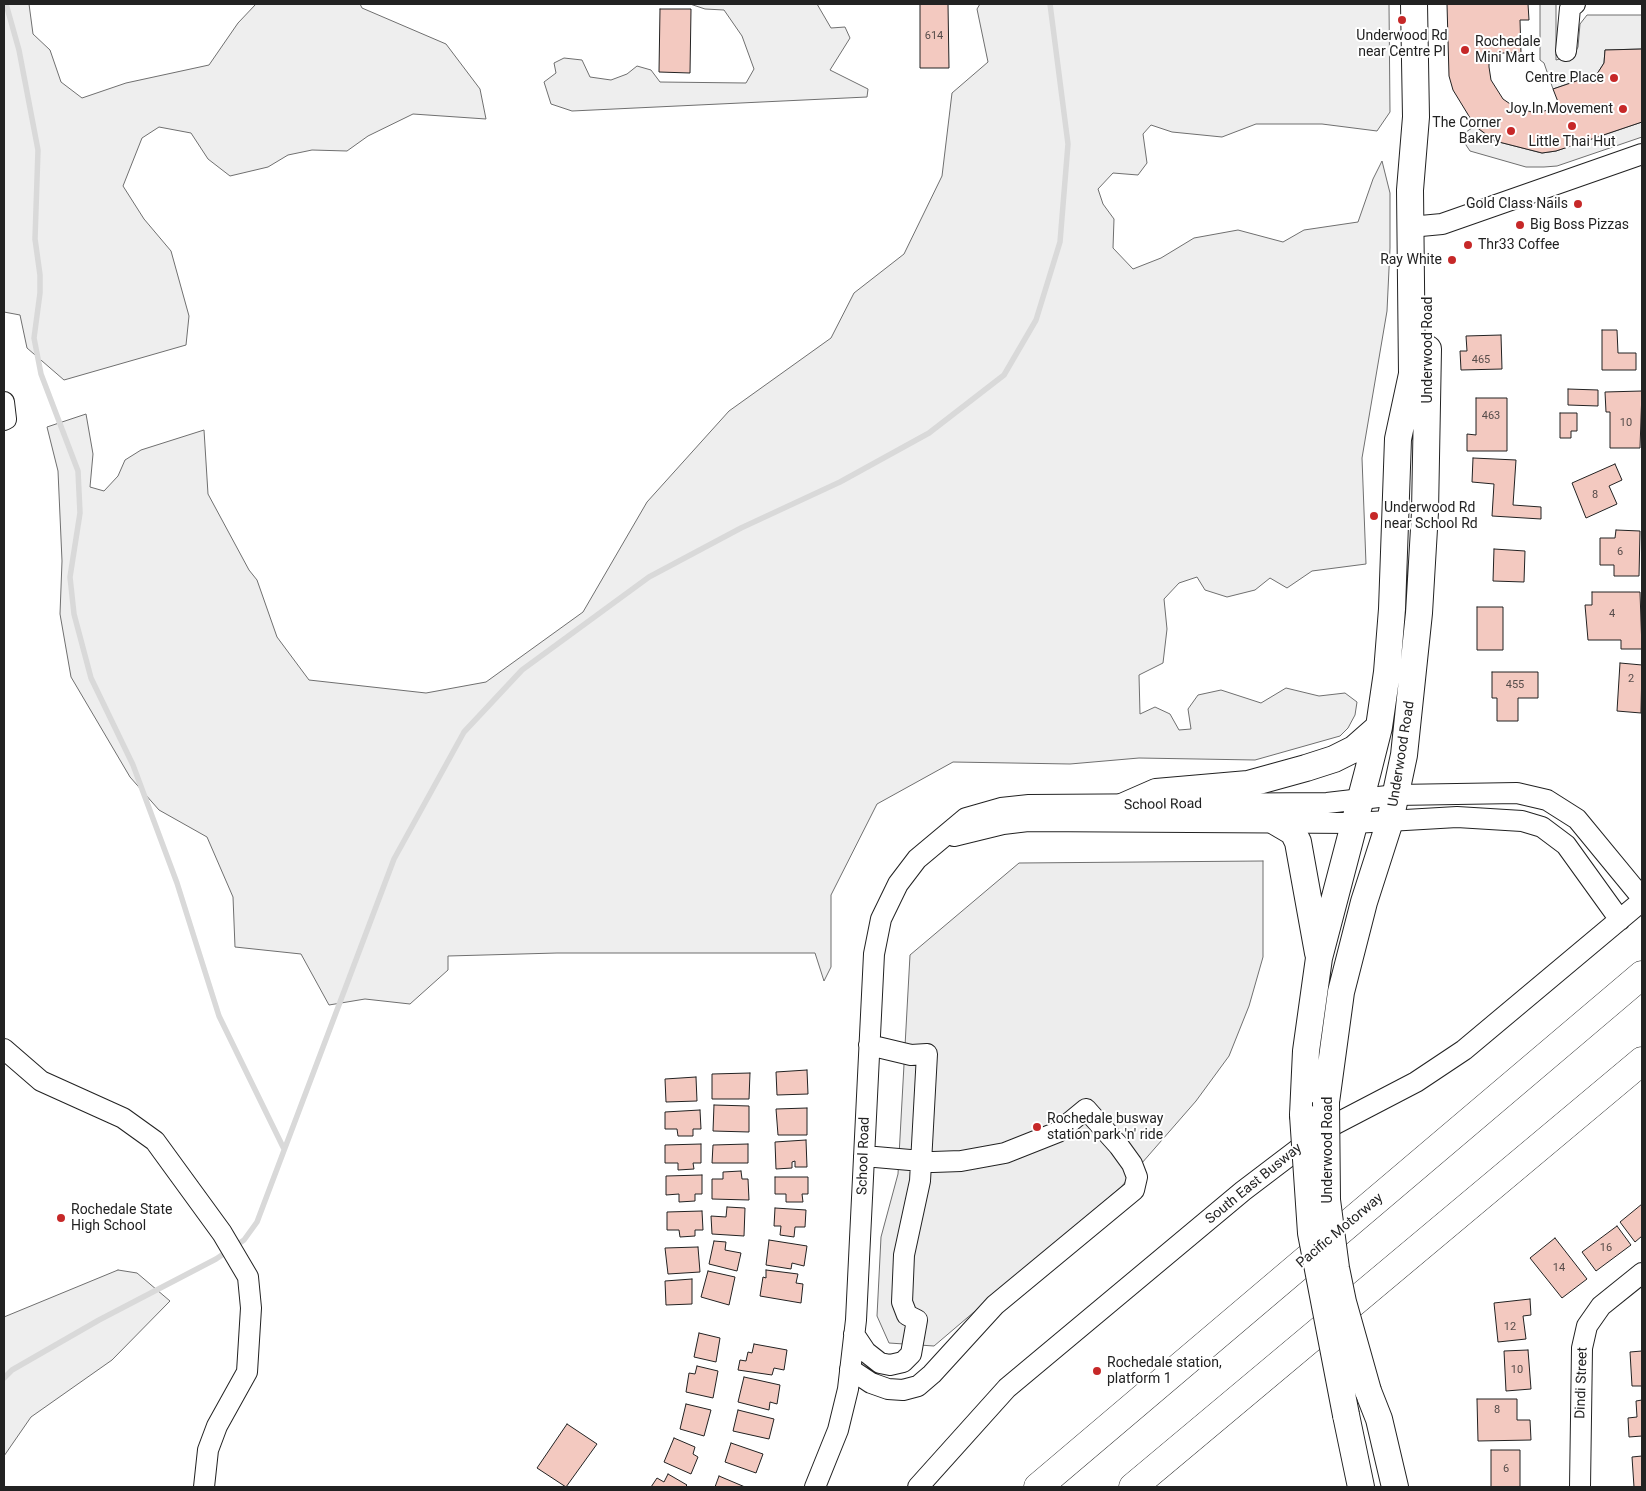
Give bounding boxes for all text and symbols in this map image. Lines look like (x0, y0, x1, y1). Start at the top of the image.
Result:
marker: Underwood Rd near Centre Pl (1396, 14, 1408, 26)
place label: Underwood Rd near Centre Pl (1356, 28, 1448, 60)
house number: 614 (925, 29, 943, 43)
place label: Rochedale Mini Mart (1475, 34, 1540, 66)
marker: Rochedale Mini Mart (1459, 44, 1471, 56)
place label: Centre Place (1525, 70, 1604, 86)
marker: Centre Place (1608, 72, 1620, 84)
place label: Joy In Movement (1506, 101, 1613, 117)
marker: Joy In Movement (1617, 103, 1629, 115)
place label: The Corner Bakery (1432, 115, 1501, 148)
marker: Little Thai Hut (1566, 120, 1578, 132)
marker: The Corner Bakery (1505, 125, 1517, 137)
place label: Little Thai Hut (1528, 134, 1616, 150)
place label: Gold Class Nails (1466, 196, 1568, 212)
marker: Gold Class Nails (1572, 198, 1584, 210)
place label: Big Boss Pizzas (1530, 217, 1629, 233)
marker: Big Boss Pizzas (1514, 219, 1526, 231)
place label: Thr33 Coffee (1478, 237, 1560, 253)
marker: Thr33 Coffee (1462, 239, 1474, 251)
place label: Ray White (1380, 252, 1442, 268)
marker: Ray White (1446, 254, 1458, 266)
street label: Underwood Road (1420, 297, 1436, 403)
house number: 465 (1472, 353, 1490, 367)
house number: 463 (1482, 409, 1500, 423)
house number: 10 (1620, 416, 1632, 430)
house number: 8 (1592, 488, 1598, 502)
place label: Underwood Rd near School Rd (1384, 500, 1478, 532)
marker: Underwood Rd near School Rd (1368, 510, 1380, 522)
house number: 6 (1617, 545, 1623, 559)
house number: 4 (1609, 607, 1615, 621)
house number: 2 (1628, 672, 1634, 686)
house number: 455 (1506, 678, 1524, 692)
street label: Underwood Road (1385, 700, 1419, 808)
street label: School Road (1124, 796, 1202, 814)
street label: Underwood Road (1320, 1097, 1336, 1203)
place label: Rochedale busway station park 'n' ride (1047, 1111, 1163, 1144)
street label: School Road (854, 1117, 874, 1195)
marker: Rochedale busway station park 'n' ride (1031, 1121, 1043, 1133)
street label: South East Busway (1202, 1140, 1306, 1228)
street label: Pacific Motorway (1293, 1190, 1387, 1272)
place label: Rochedale State High School (71, 1202, 172, 1234)
marker: Rochedale State High School (55, 1212, 67, 1224)
house number: 16 (1600, 1241, 1612, 1255)
house number: 14 (1553, 1261, 1565, 1275)
house number: 12 (1504, 1320, 1516, 1334)
street label: Dindi Street (1572, 1347, 1592, 1419)
place label: Rochedale station, platform 1 (1107, 1355, 1222, 1388)
house number: 10 (1511, 1363, 1523, 1377)
marker: Rochedale station, platform 1 (1091, 1365, 1103, 1377)
house number: 8 (1494, 1403, 1500, 1417)
house number: 6 (1503, 1462, 1509, 1476)

